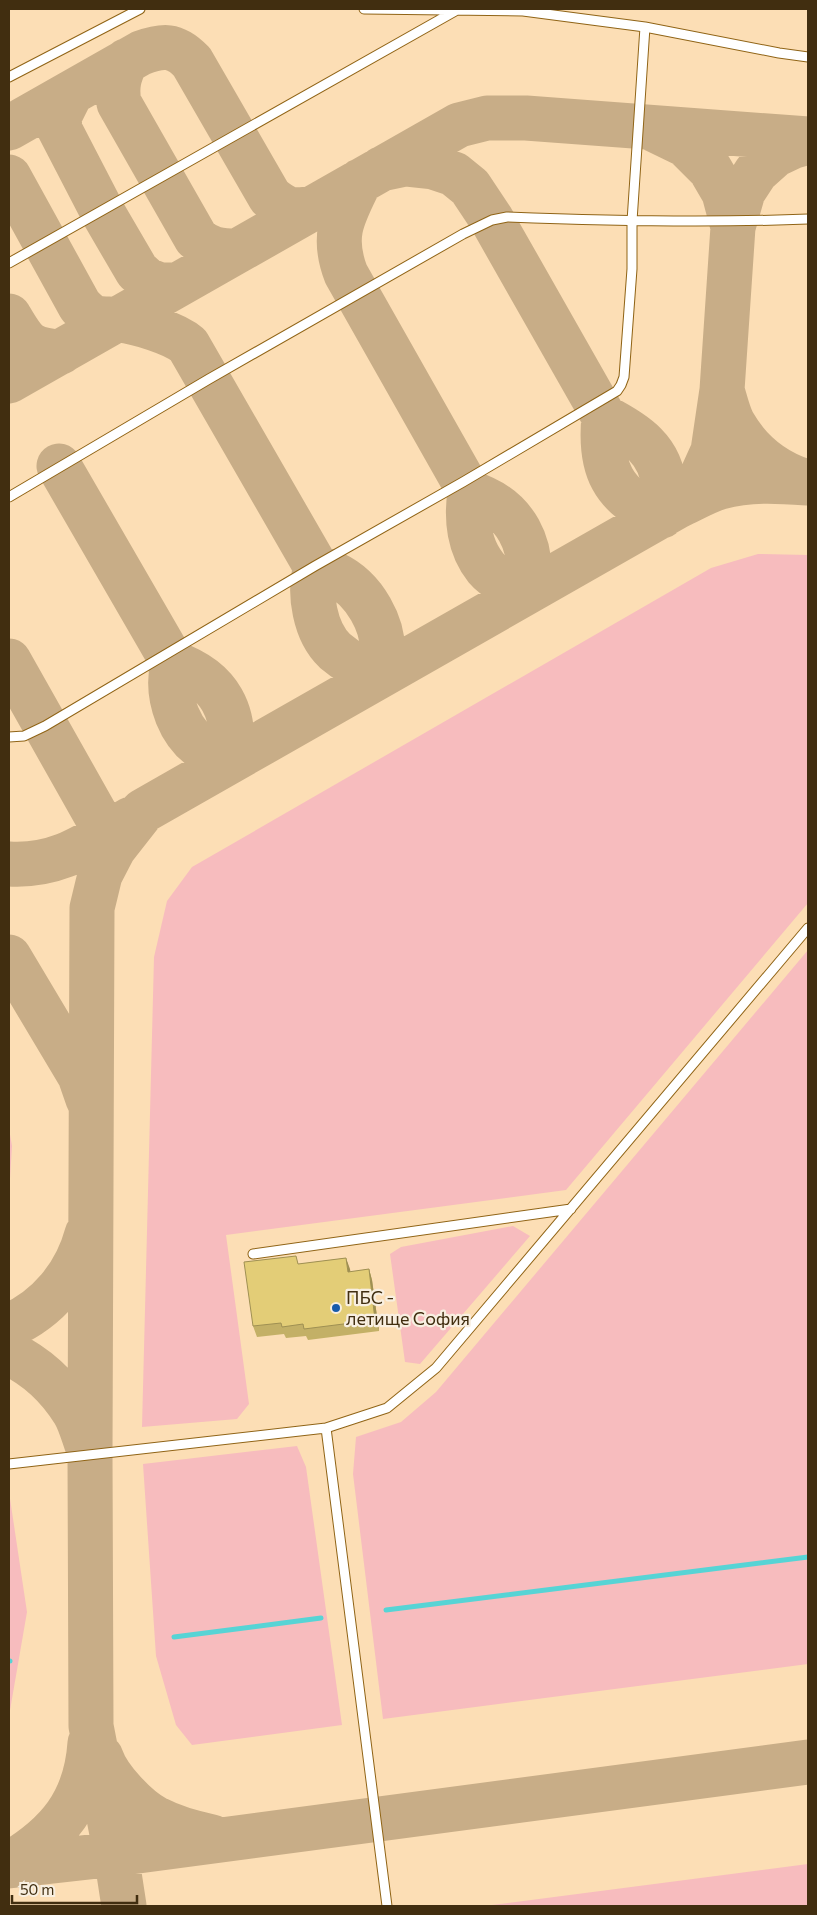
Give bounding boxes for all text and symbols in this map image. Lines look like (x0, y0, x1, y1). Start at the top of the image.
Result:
place label: ПБС - летище София (346, 1286, 470, 1329)
marker: ПБС - летище София (330, 1302, 342, 1314)
scale bar (12, 1872, 138, 1904)
text: 50 m (20, 1880, 54, 1898)

